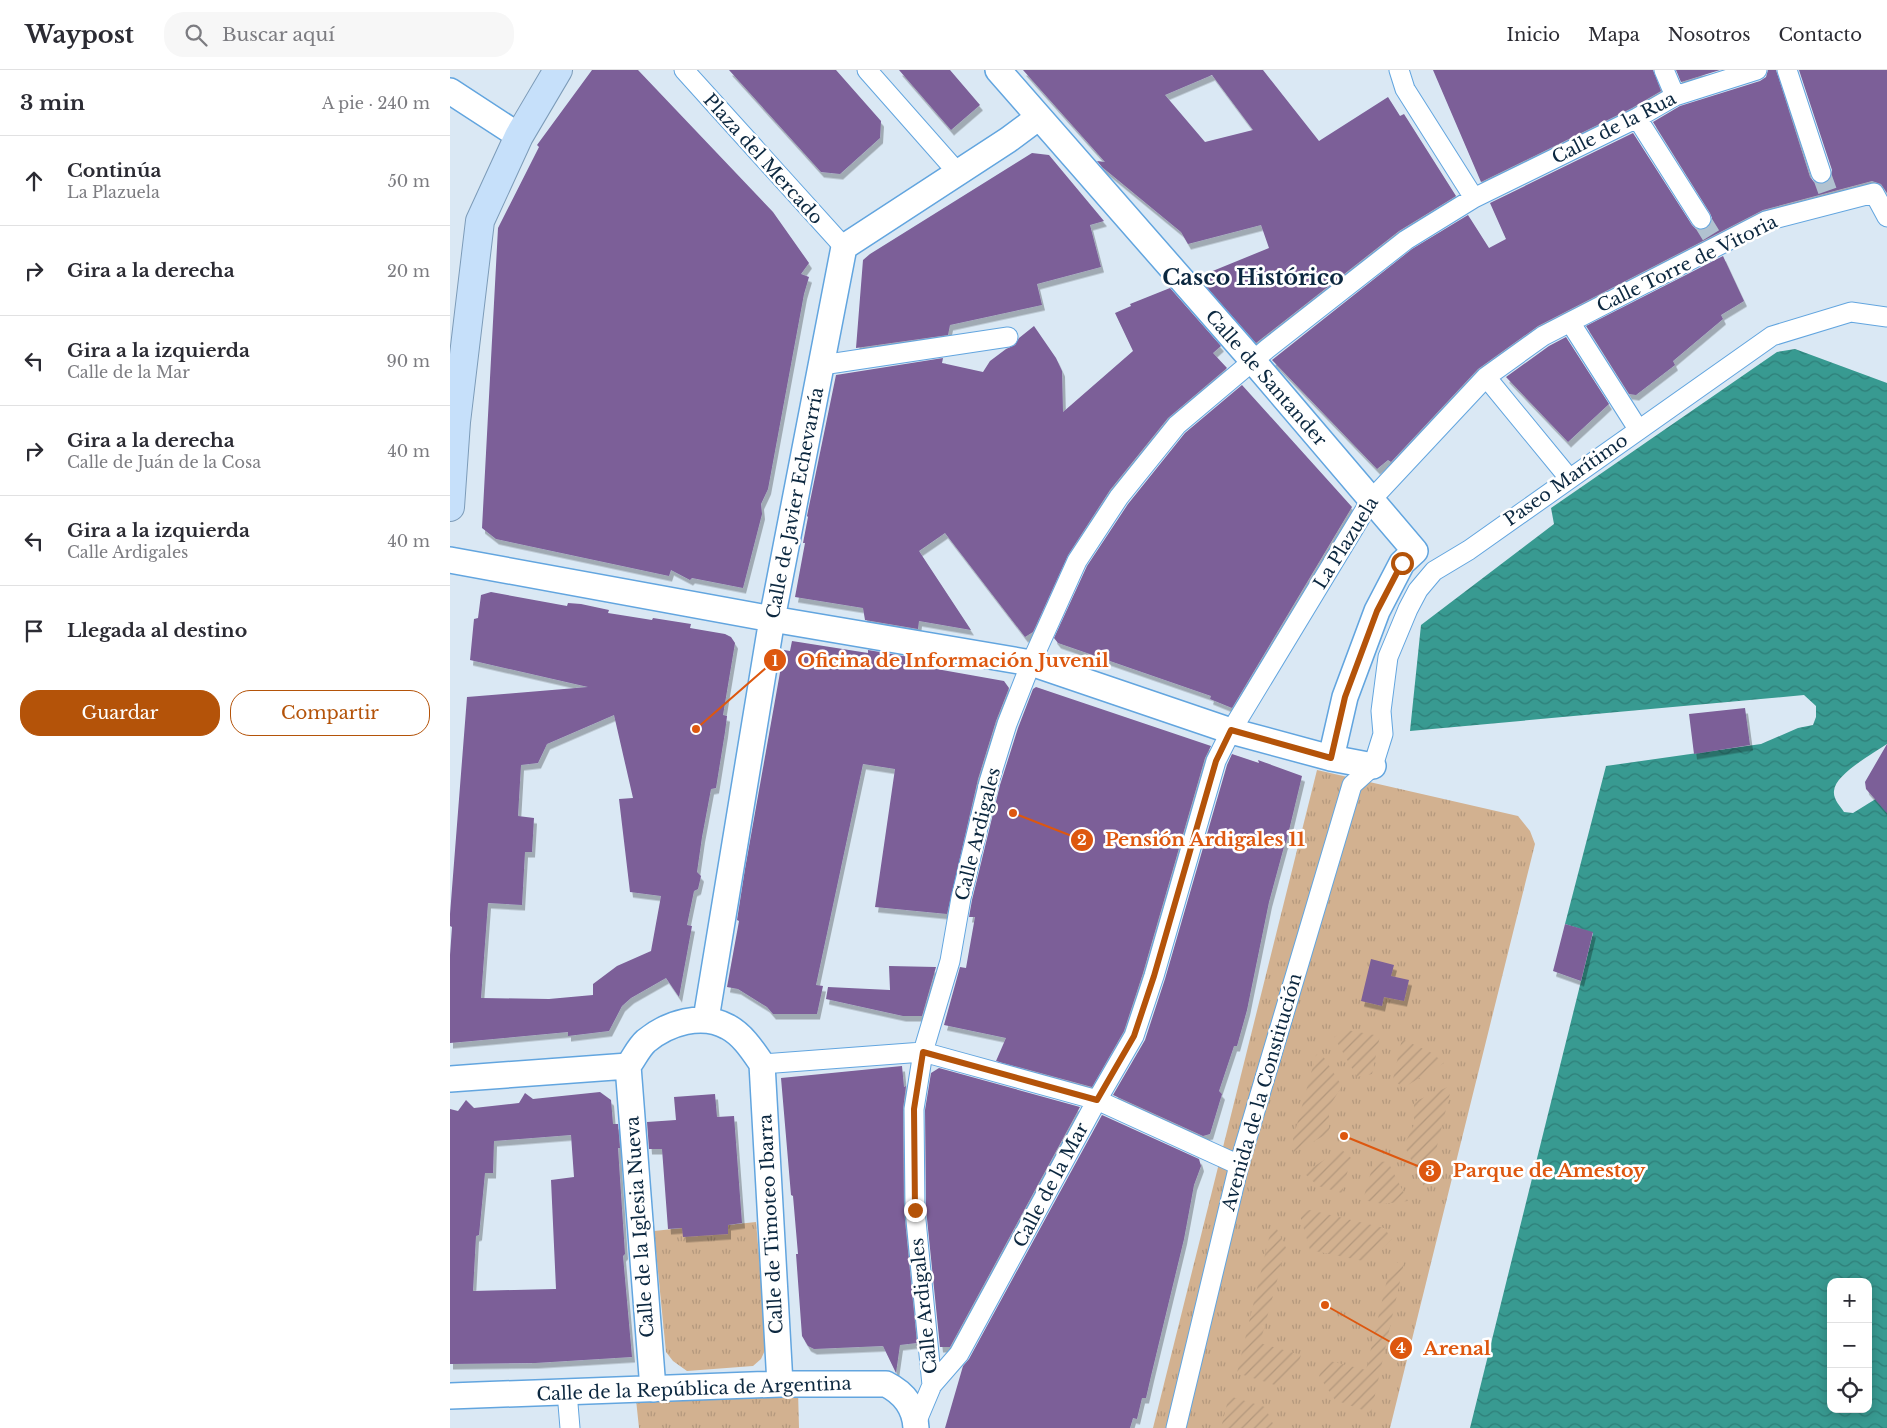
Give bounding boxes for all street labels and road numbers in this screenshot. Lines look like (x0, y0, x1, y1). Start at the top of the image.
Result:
street label: Calle de la Rua (1548, 87, 1680, 169)
street label: Plaza del Mercado (699, 89, 827, 229)
street label: Calle Torre de Vitoria (1593, 211, 1781, 317)
street label: Calle de Santander (1201, 305, 1331, 451)
street label: Calle de Javier Echevarría (762, 385, 828, 621)
street label: Paseo Marítimo (1500, 429, 1632, 531)
street label: La Plazuela (1309, 493, 1383, 593)
street label: Calle Ardigales (951, 765, 1005, 903)
street label: Avenida de la Constitución (1217, 971, 1307, 1214)
street label: Calle de Timoteo Ibarra (754, 1113, 788, 1335)
street label: Calle de la Iglesia Nueva (621, 1115, 659, 1338)
street label: Calle de la Mar (1009, 1118, 1093, 1251)
street label: Calle Ardigales (906, 1237, 942, 1375)
street label: Calle de la República de Argentina (536, 1373, 852, 1405)

